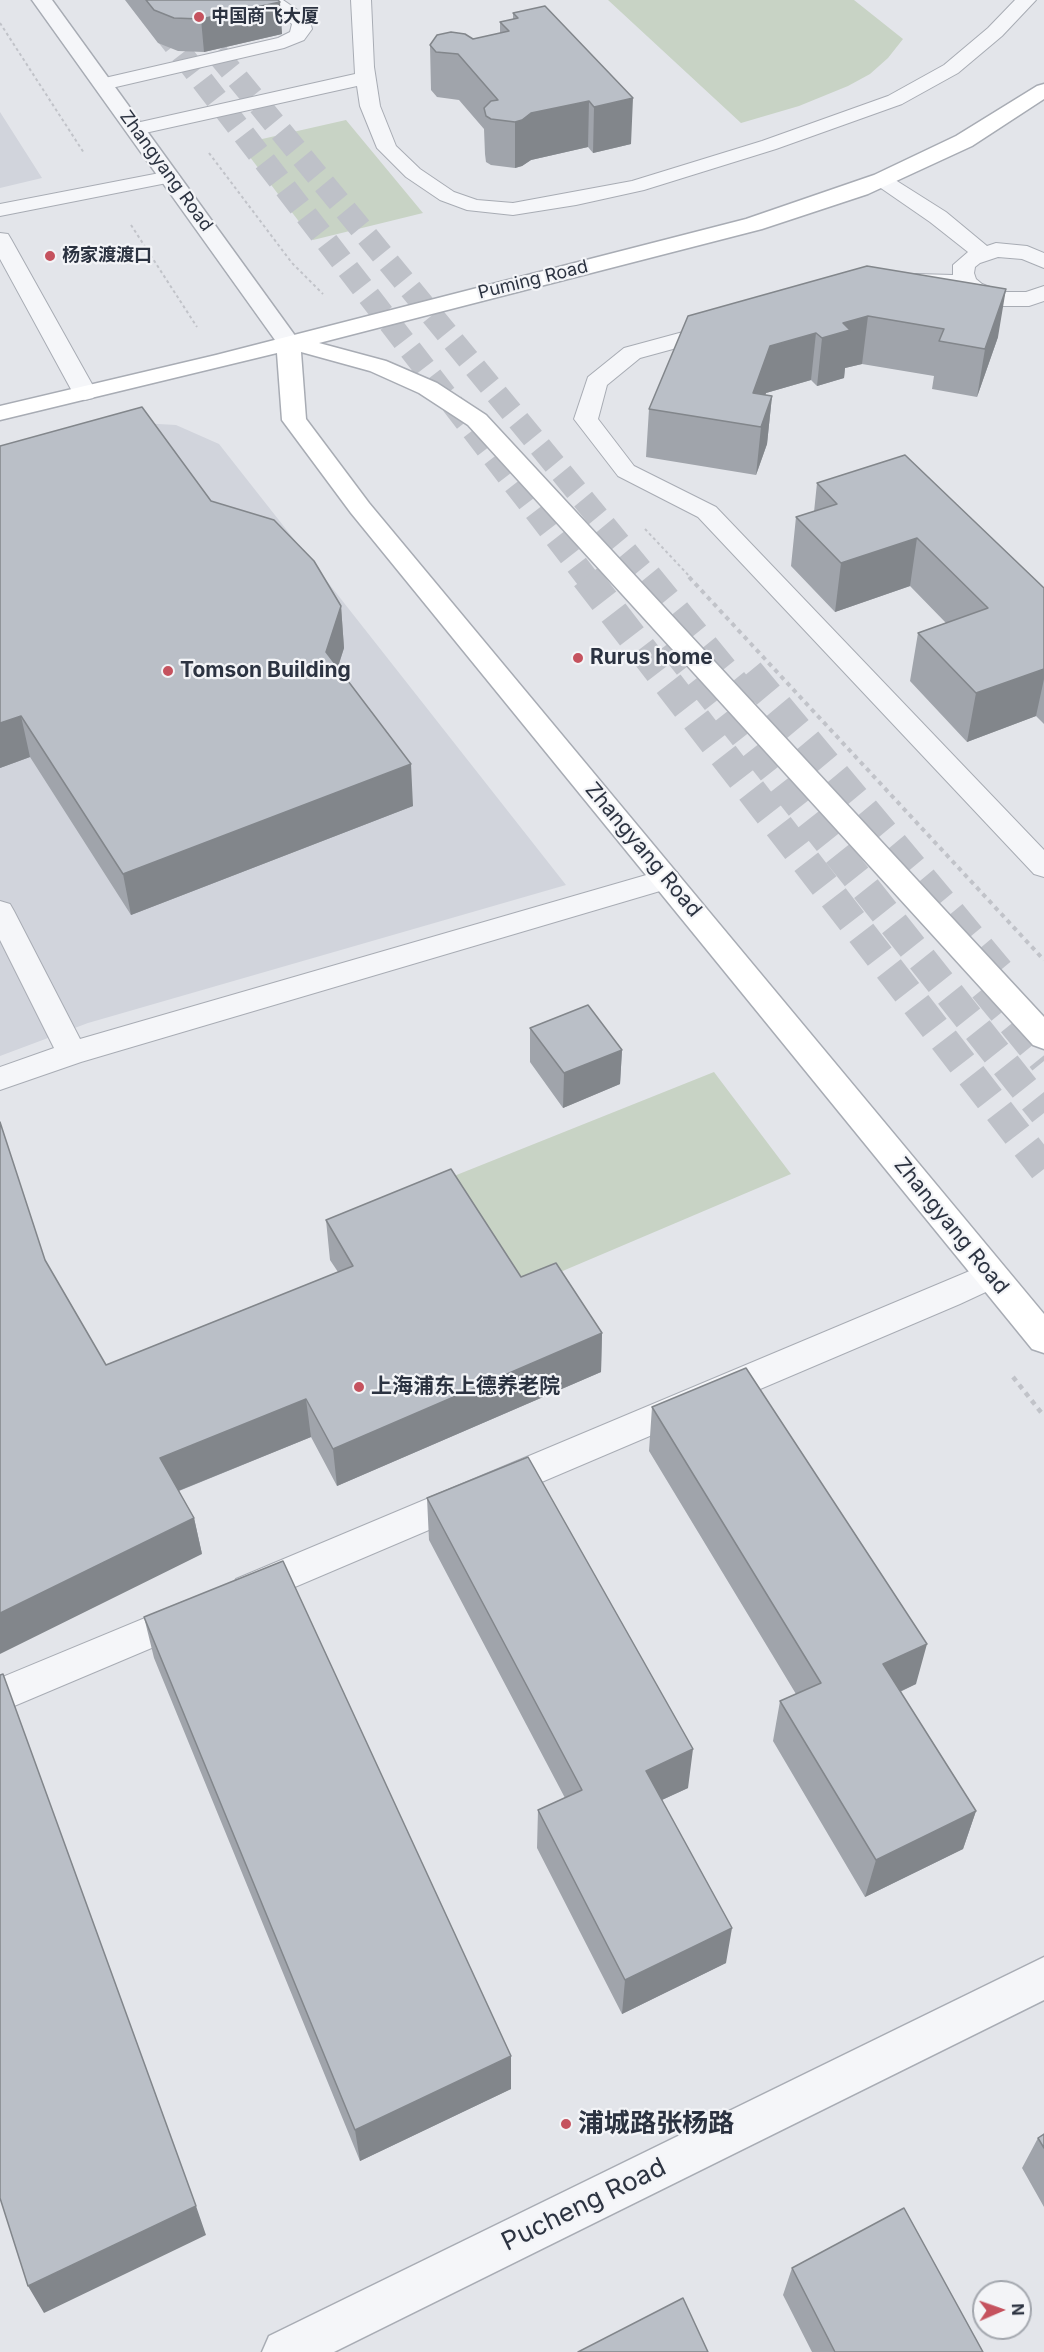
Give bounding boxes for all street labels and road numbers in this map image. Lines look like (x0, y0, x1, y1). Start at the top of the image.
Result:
street label: Zhangyang Road (115, 106, 217, 236)
street label: Puming Road (476, 256, 590, 304)
street label: Zhangyang Road (579, 778, 707, 922)
street label: Zhangyang Road (888, 1153, 1014, 1299)
street label: Pucheng Road (497, 2152, 671, 2258)

